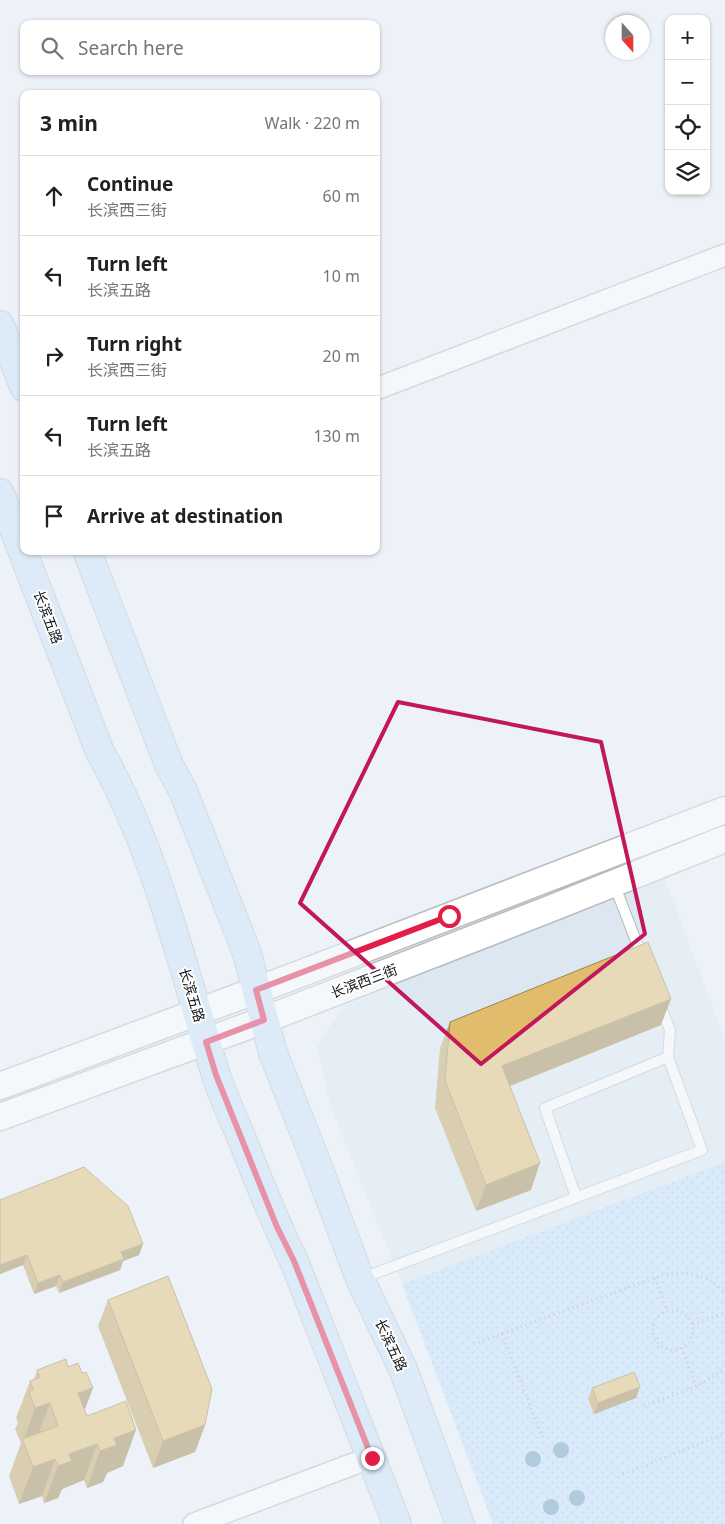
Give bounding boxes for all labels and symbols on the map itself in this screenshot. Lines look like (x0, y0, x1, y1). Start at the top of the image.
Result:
north arrow (605, 15, 650, 60)
street label: 长滨五路 (30, 587, 67, 646)
route start (438, 905, 461, 928)
street label: 长滨西三街 (328, 959, 400, 1002)
street label: 长滨五路 (175, 965, 210, 1024)
street label: 长滨五路 (371, 1315, 412, 1374)
route end (361, 1447, 384, 1470)

